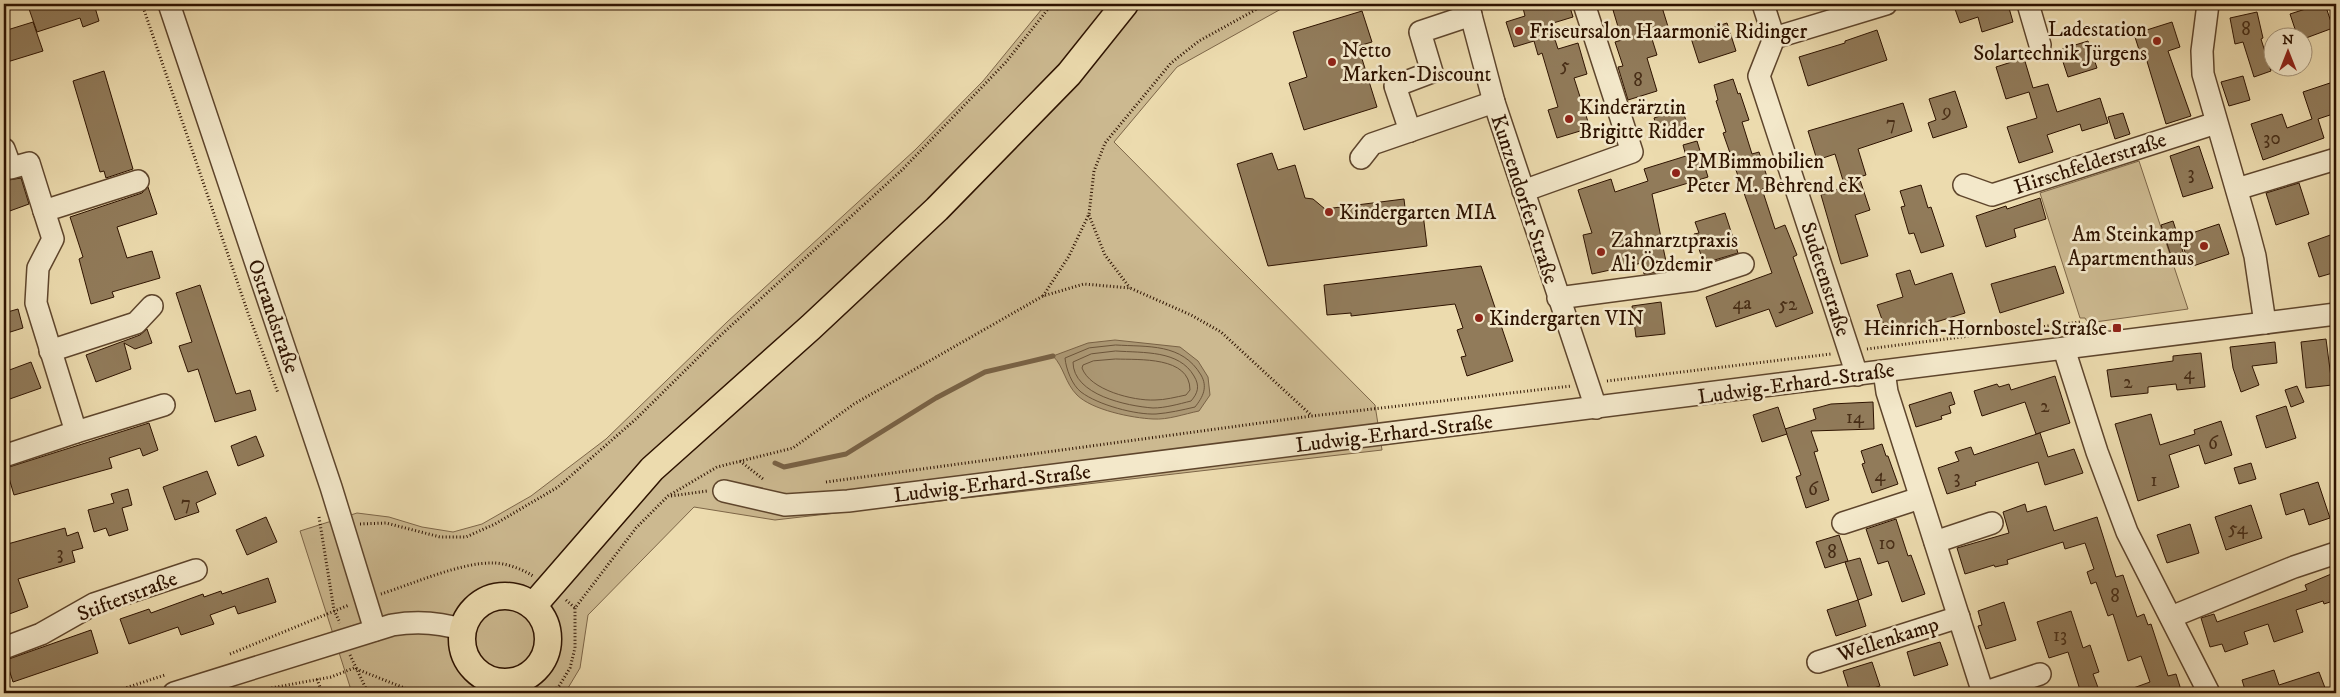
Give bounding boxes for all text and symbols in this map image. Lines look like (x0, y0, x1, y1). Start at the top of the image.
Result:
place label: Ladestation Solartechnik Jürgens (1973, 17, 2147, 67)
house number: 8 (2241, 18, 2251, 41)
place label: Friseursalon Haarmonie Ridinger (1529, 19, 1808, 45)
marker: Friseursalon Haarmonie Ridinger (1513, 25, 1525, 37)
north arrow (2262, 28, 2312, 78)
text: N (2282, 31, 2294, 49)
marker: Ladestation Solartechnik Jürgens (2151, 35, 2163, 47)
place label: Netto Marken-Discount (1342, 38, 1492, 88)
house number: 5 (1560, 54, 1570, 77)
marker: Netto Marken-Discount (1326, 56, 1338, 68)
house number: 8 (1633, 69, 1643, 92)
place label: Kinderärztin Brigitte Ridder (1579, 95, 1705, 145)
house number: 9 (1941, 100, 1952, 123)
street label: Kunzendorfer Straße (1484, 111, 1564, 287)
house number: 7 (1886, 112, 1896, 135)
marker: Kinderärztin Brigitte Ridder (1563, 113, 1575, 125)
street label: Hirschfelderstraße (2011, 127, 2170, 201)
house number: 30 (2263, 127, 2281, 150)
place label: PMBimmobilien Peter M. Behrend eK (1686, 149, 1862, 199)
house number: 3 (2187, 162, 2195, 185)
marker: PMBimmobilien Peter M. Behrend eK (1670, 167, 1682, 179)
place label: Kindergarten MIA (1339, 200, 1497, 226)
marker: Kindergarten MIA (1323, 206, 1335, 218)
street label: Sudetenstraße (1794, 219, 1856, 340)
place label: Am Steinkamp Apartmenthaus (2068, 222, 2194, 272)
place label: Zahnarztpraxis Ali Özdemir (1611, 228, 1738, 278)
marker: Am Steinkamp Apartmenthaus (2198, 240, 2210, 252)
marker: Zahnarztpraxis Ali Özdemir (1595, 246, 1607, 258)
street label: Ostrandstraße (241, 256, 305, 377)
house number: 4a (1732, 292, 1752, 315)
house number: 52 (1779, 293, 1798, 316)
place label: Kindergarten VIN (1489, 306, 1644, 332)
marker: Kindergarten VIN (1473, 312, 1485, 324)
place label: Heinrich-Hornbostel-Straße (1863, 316, 2107, 342)
marker: Heinrich-Hornbostel-Straße (2111, 322, 2123, 334)
street label: Ludwig-Erhard-Straße (1696, 357, 1896, 411)
house number: 4 (2184, 362, 2196, 385)
house number: 2 (2123, 371, 2133, 394)
house number: 2 (2040, 395, 2050, 418)
house number: 14 (1846, 406, 1865, 429)
street label: Ludwig-Erhard-Straße (1294, 409, 1494, 459)
house number: 6 (2208, 432, 2219, 455)
street label: Ludwig-Erhard-Straße (892, 459, 1092, 509)
house number: 4 (1875, 464, 1887, 487)
house number: 3 (1953, 466, 1961, 489)
house number: 1 (2151, 469, 2158, 492)
house number: 6 (1808, 478, 1819, 501)
house number: 7 (181, 492, 191, 515)
house number: 54 (2228, 517, 2249, 540)
house number: 10 (1878, 532, 1896, 555)
house number: 8 (1827, 541, 1837, 564)
house number: 3 (56, 542, 64, 565)
street label: Stifterstraße (74, 566, 181, 628)
house number: 8 (2110, 585, 2120, 608)
street label: Wellenkamp (1834, 611, 1942, 669)
house number: 13 (2053, 624, 2067, 647)

